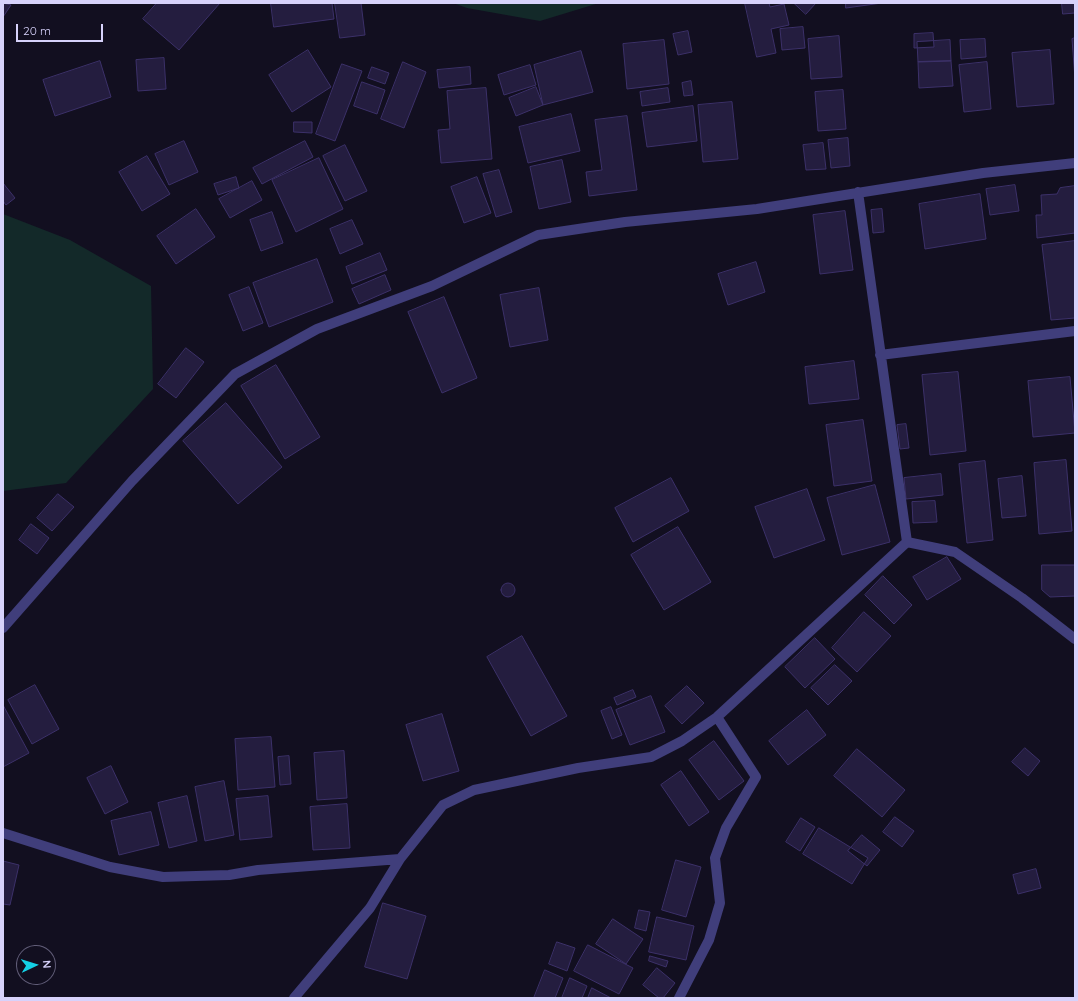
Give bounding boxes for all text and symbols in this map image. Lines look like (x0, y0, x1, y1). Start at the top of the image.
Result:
scale bar (18, 16, 105, 42)
text: 20 m (23, 23, 51, 38)
north arrow (16, 945, 56, 985)
text: N (40, 960, 54, 969)

